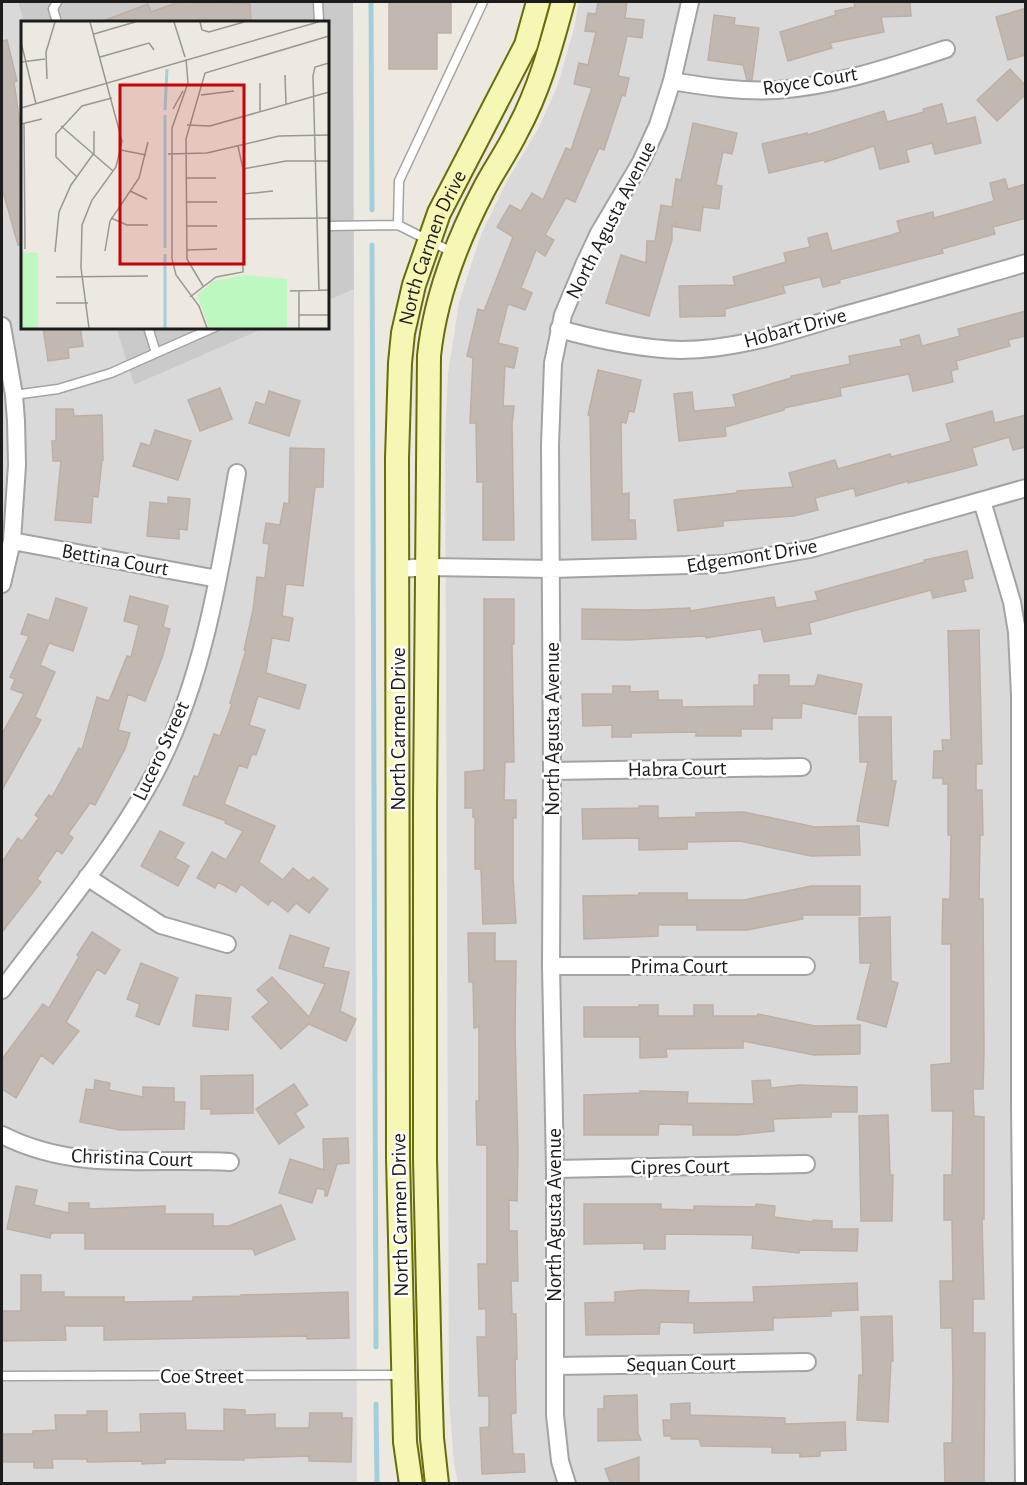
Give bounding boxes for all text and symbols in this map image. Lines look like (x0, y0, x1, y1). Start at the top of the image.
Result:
inset map (21, 21, 328, 328)
street label: Royce Court (761, 63, 859, 99)
street label: North Agusta Avenue (562, 138, 660, 302)
street label: North Carmen Drive (395, 167, 470, 327)
street label: Hobart Drive (741, 304, 849, 352)
street label: Edgemont Drive (685, 535, 819, 577)
street label: Bettina Court (60, 540, 170, 580)
street label: North Agusta Avenue (542, 642, 563, 816)
street label: North Carmen Drive (388, 647, 409, 811)
street label: Lucero Street (129, 698, 193, 804)
street label: Habra Court (627, 758, 727, 780)
street label: Prima Court (630, 956, 728, 977)
street label: North Agusta Avenue (544, 1128, 565, 1302)
street label: North Carmen Drive (388, 1133, 412, 1297)
street label: Christina Court (71, 1145, 194, 1171)
street label: Cipres Court (630, 1156, 730, 1178)
street label: Sequan Court (626, 1353, 736, 1375)
street label: Coe Street (160, 1366, 244, 1387)

